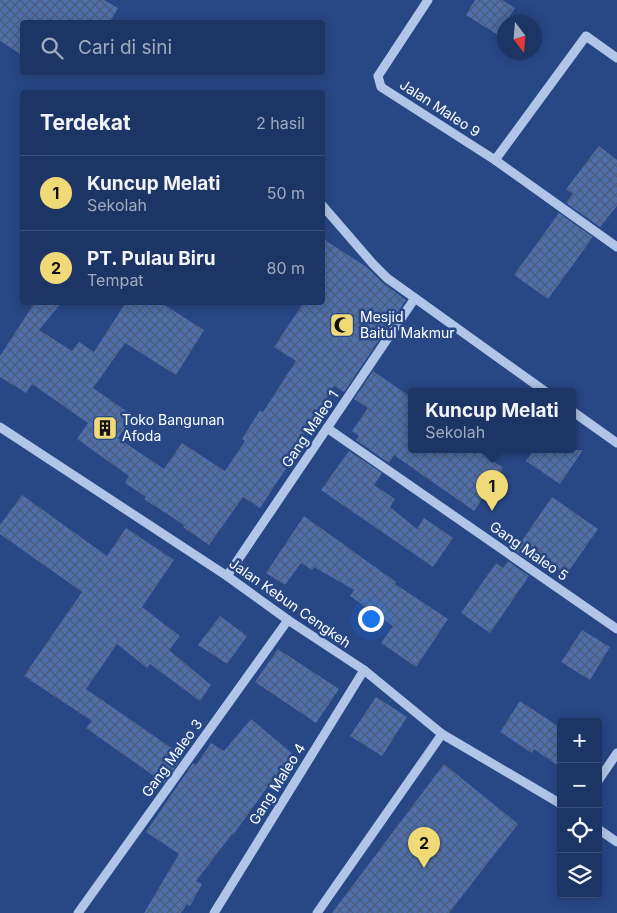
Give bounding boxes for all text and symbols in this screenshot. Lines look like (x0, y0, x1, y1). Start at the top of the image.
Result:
north arrow (497, 15, 542, 60)
search box (20, 20, 325, 75)
icon: search (38, 34, 66, 62)
text: Cari di sini (78, 36, 172, 59)
street label: Jalan Maleo 9 (397, 75, 484, 140)
text: Terdekat (40, 110, 131, 135)
text: 2 hasil (256, 113, 305, 133)
text: Kuncup Melati (87, 172, 220, 195)
text: 1 (53, 183, 59, 203)
text: 50 m (267, 183, 305, 203)
text: Sekolah (87, 195, 147, 215)
text: PT. Pulau Biru (87, 247, 216, 270)
text: 2 (51, 258, 61, 278)
text: 80 m (266, 258, 305, 278)
text: Tempat (87, 270, 144, 290)
place label: Mesjid Baitul Makmur (360, 308, 455, 341)
mosque icon: Mesjid Baitul Makmur (329, 312, 355, 338)
street label: Gang Maleo 1 (278, 387, 342, 470)
popup (408, 388, 576, 453)
text: Kuncup Melati (425, 399, 559, 422)
place label: Toko Bangunan Afoda (122, 411, 225, 444)
building icon: Toko Bangunan Afoda (92, 415, 118, 441)
text: Sekolah (425, 422, 485, 442)
pin: 1 (476, 470, 508, 511)
street label: Gang Maleo 5 (487, 517, 572, 584)
street label: Jalan Kebun Cengkeh (226, 554, 354, 651)
your location (358, 606, 384, 632)
street label: Gang Maleo 3 (138, 715, 206, 800)
map controls (557, 718, 602, 898)
button: + (557, 718, 602, 763)
street label: Gang Maleo 4 (245, 740, 308, 827)
button: − (557, 763, 602, 808)
button: locate (557, 808, 602, 853)
pin: 2 (408, 827, 440, 868)
button: layers (557, 853, 602, 898)

